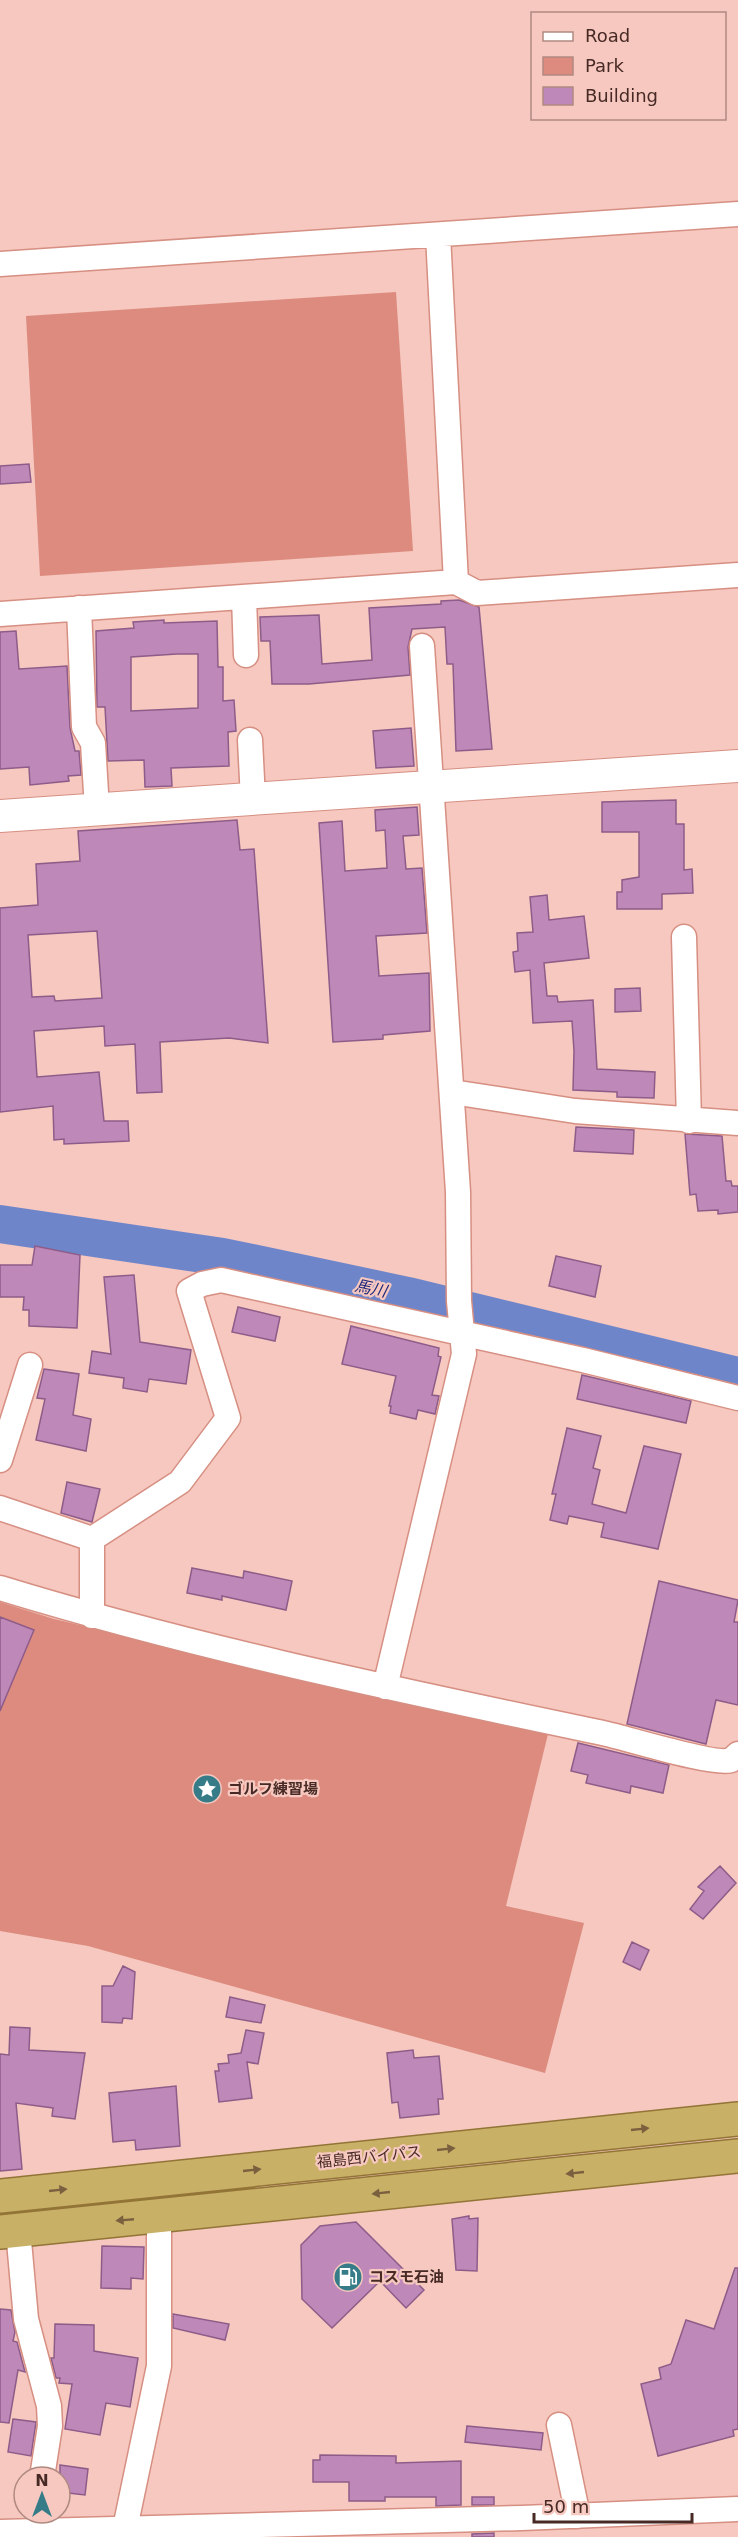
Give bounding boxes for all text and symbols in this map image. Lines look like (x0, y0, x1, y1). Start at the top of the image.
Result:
legend (531, 12, 726, 120)
text: Road (585, 25, 630, 46)
text: Park (585, 55, 624, 76)
text: Building (585, 85, 658, 106)
water label: 馬川 (353, 1276, 390, 1302)
place icon: ゴルフ練習場 (191, 1773, 223, 1805)
place label: ゴルフ練習場 (228, 1780, 318, 1798)
one-way arrow (631, 2124, 650, 2134)
street label: 福島西バイパス (316, 2143, 422, 2171)
one-way arrow (437, 2145, 456, 2154)
one-way arrow (243, 2165, 262, 2174)
one-way arrow (566, 2168, 585, 2178)
one-way arrow (49, 2185, 68, 2195)
one-way arrow (372, 2188, 391, 2198)
one-way arrow (115, 2215, 134, 2225)
fuel station icon: コスモ石油 (332, 2261, 364, 2293)
place label: コスモ石油 (369, 2268, 444, 2286)
north arrow (12, 2465, 72, 2525)
text: N (35, 2471, 49, 2490)
scale bar (534, 2486, 692, 2524)
text: 50 m (543, 2496, 589, 2517)

